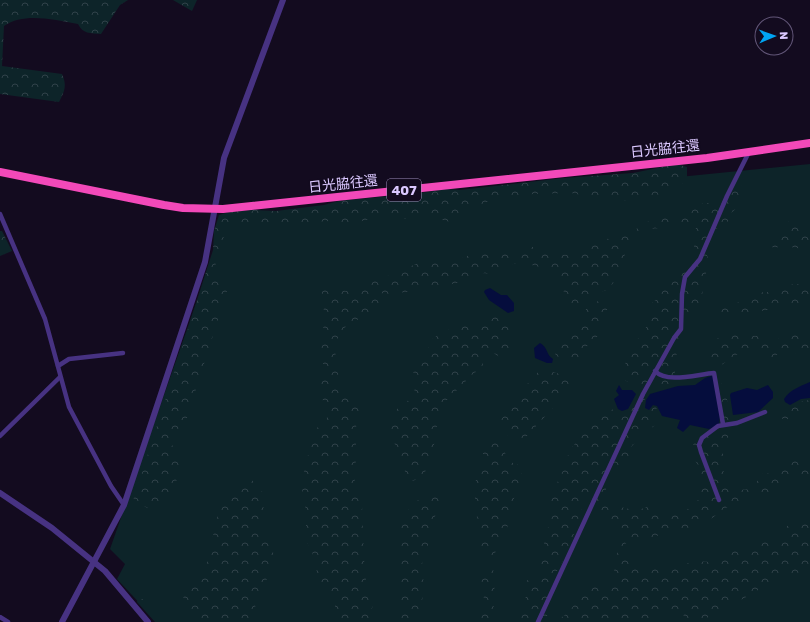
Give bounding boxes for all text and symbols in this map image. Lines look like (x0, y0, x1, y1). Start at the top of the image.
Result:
north arrow (754, 16, 794, 56)
text: N (777, 31, 790, 40)
street label: 日光脇往還 (629, 137, 701, 161)
street label: 日光脇往還 (307, 172, 379, 196)
road number: 407 (387, 179, 421, 201)

